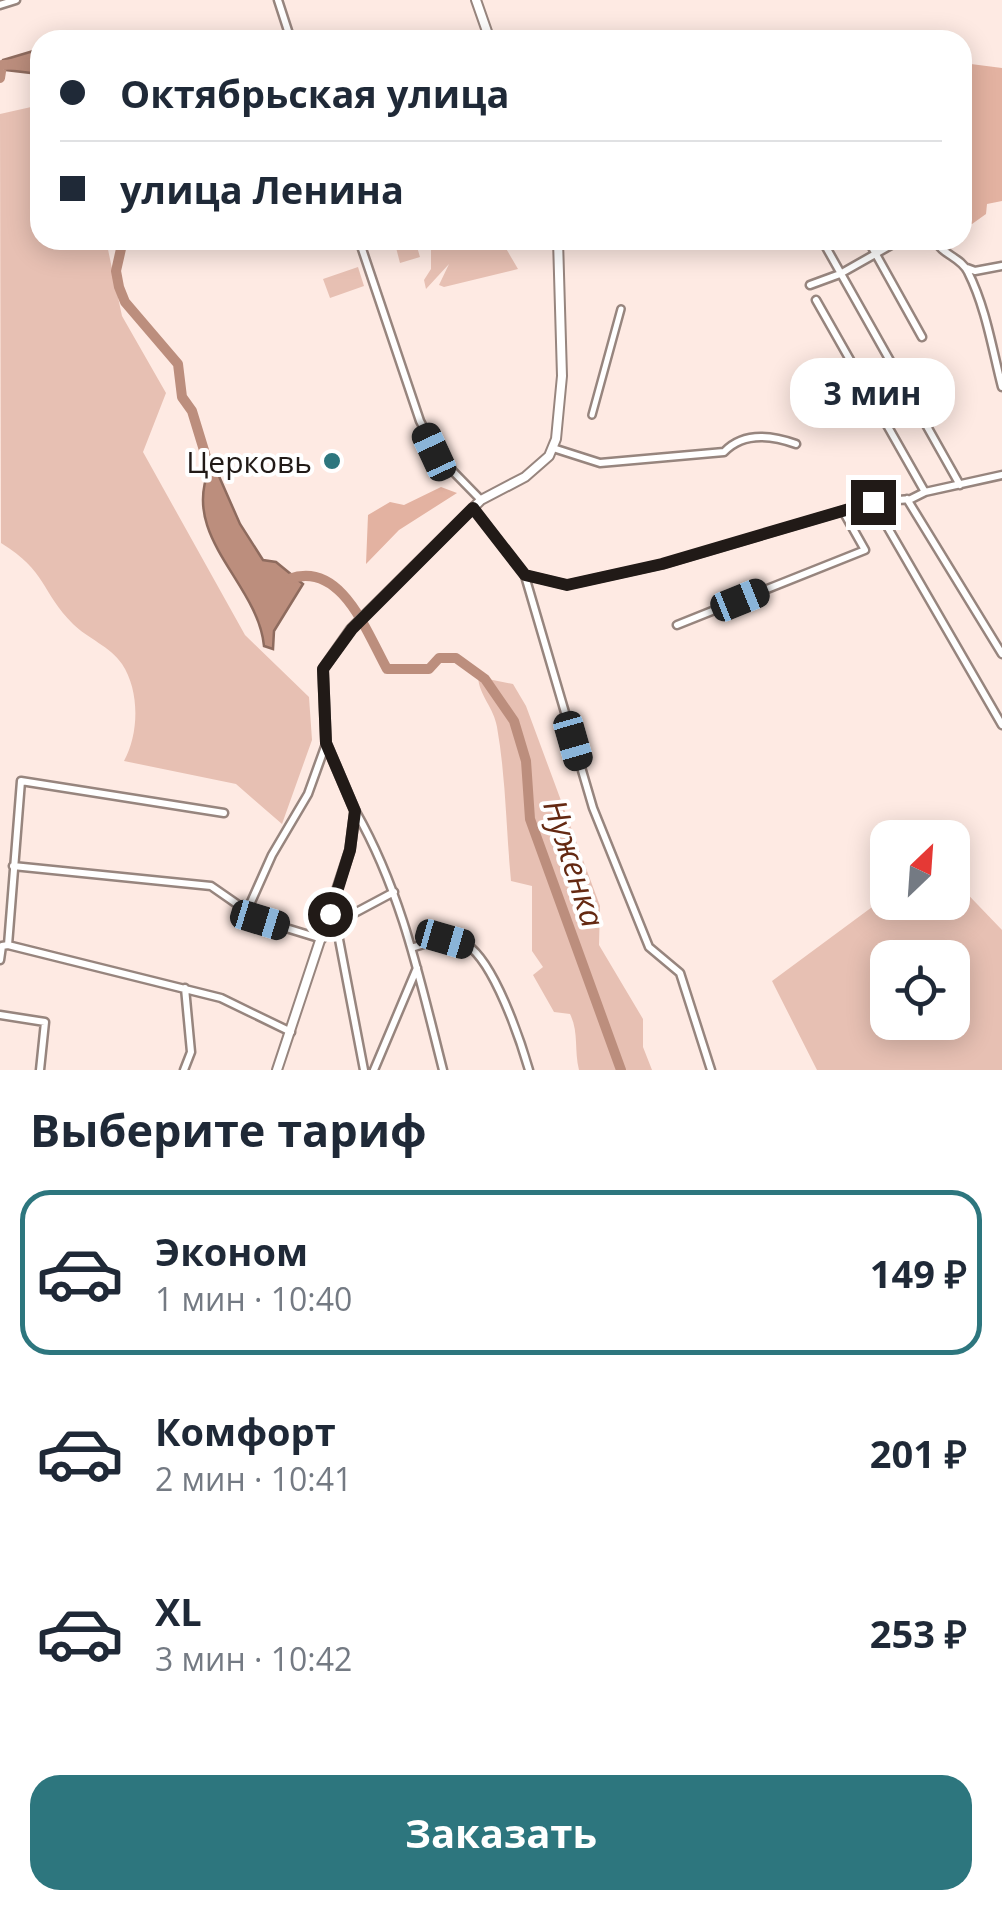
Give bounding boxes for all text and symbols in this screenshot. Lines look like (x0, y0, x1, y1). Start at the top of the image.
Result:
text: Октябрьская улица (120, 67, 509, 119)
text: улица Ленина (120, 163, 404, 215)
callout: 3 мин (790, 357, 956, 427)
text: 3 мин (824, 371, 921, 414)
car (408, 418, 460, 486)
place label: Церковь (186, 441, 312, 482)
marker: Церковь (321, 450, 343, 472)
route end (851, 480, 896, 525)
car (707, 575, 773, 625)
car (550, 708, 596, 774)
water label: Нуженка (534, 794, 616, 932)
north arrow (870, 820, 970, 920)
map controls (870, 820, 970, 1040)
route start (308, 892, 353, 937)
car (227, 897, 293, 943)
car (412, 916, 478, 962)
button: locate (870, 940, 970, 1040)
text: Выберите тариф (30, 1099, 427, 1160)
text: Эконом (155, 1225, 308, 1277)
icon: car (35, 1228, 125, 1318)
text: 149 ₽ (870, 1247, 967, 1299)
text: 1 мин · 10:40 (155, 1277, 352, 1320)
text: Комфорт (155, 1405, 336, 1457)
icon: car (35, 1408, 125, 1498)
text: 201 ₽ (870, 1427, 967, 1479)
text: 2 мин · 10:41 (155, 1457, 352, 1500)
text: XL (155, 1585, 202, 1637)
icon: car (35, 1588, 125, 1678)
text: 253 ₽ (870, 1607, 967, 1659)
text: 3 мин · 10:42 (155, 1637, 352, 1680)
button: Заказать (30, 1775, 972, 1890)

